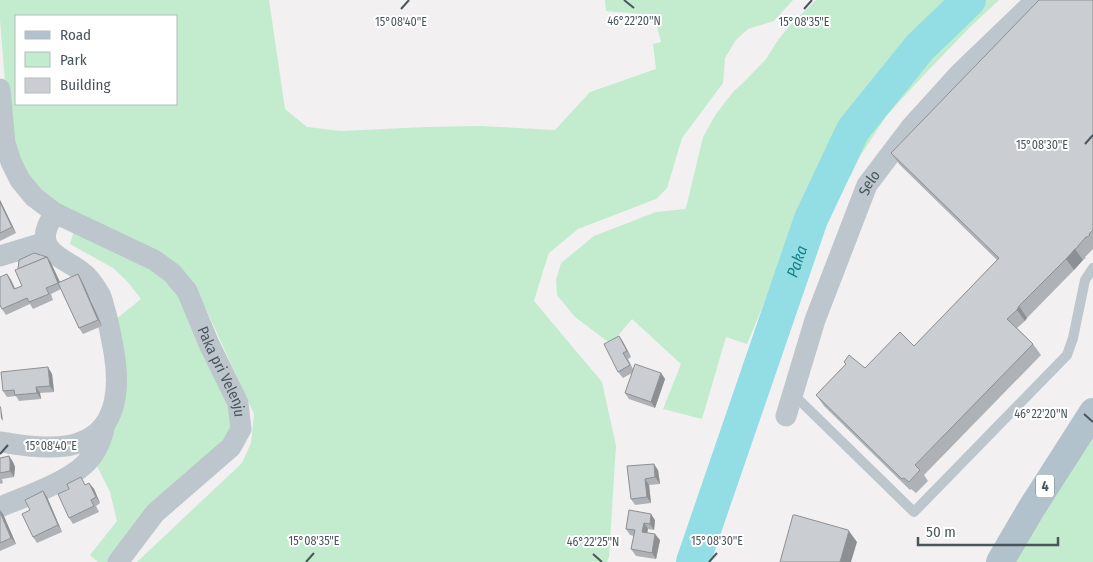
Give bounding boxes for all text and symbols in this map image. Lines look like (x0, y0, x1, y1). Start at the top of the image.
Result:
text: 46°22'20"N (607, 14, 661, 28)
legend (15, 15, 178, 105)
text: 15°08'40"E (375, 15, 427, 29)
text: 15°08'35"E (779, 15, 830, 29)
text: Road (60, 26, 91, 44)
text: Park (60, 51, 87, 69)
text: Building (60, 76, 111, 94)
text: 15°08'30"E (1016, 138, 1068, 152)
street label: Selo (855, 166, 884, 198)
water label: Paka (782, 243, 811, 280)
street label: Paka pri Velenju (194, 324, 249, 418)
text: 46°22'20"N (1014, 407, 1068, 421)
text: 15°08'40"E (25, 439, 77, 453)
road number: 4 (1036, 474, 1054, 498)
scale bar (918, 514, 1058, 546)
text: 50 m (926, 523, 956, 541)
text: 15°08'35"E (289, 534, 340, 548)
text: 15°08'30"E (691, 534, 743, 548)
text: 46°22'25"N (567, 535, 619, 549)

